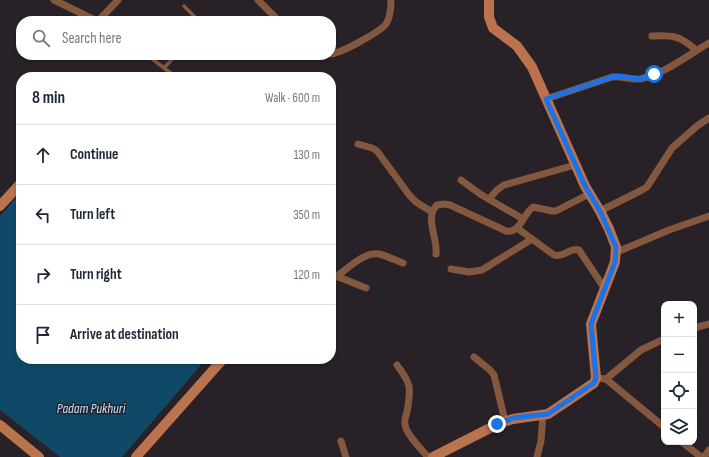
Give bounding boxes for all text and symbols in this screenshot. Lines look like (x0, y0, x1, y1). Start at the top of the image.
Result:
search box (16, 16, 336, 60)
icon: search (30, 27, 52, 49)
text: Search here (62, 29, 122, 48)
route start (645, 65, 663, 83)
text: 8 min (32, 88, 65, 108)
text: Walk · 600 m (265, 90, 320, 106)
icon: ahead (32, 144, 54, 166)
text: Continue (70, 145, 119, 164)
text: 130 m (294, 147, 320, 163)
icon: left (32, 204, 54, 226)
text: Turn left (70, 205, 115, 224)
text: 350 m (293, 207, 320, 223)
icon: right (32, 264, 54, 286)
text: Turn right (70, 265, 122, 284)
text: 120 m (294, 267, 320, 283)
map controls (661, 301, 697, 445)
button: + (661, 301, 697, 337)
icon: arrive (32, 324, 54, 346)
text: Arrive at destination (70, 325, 179, 344)
button: − (661, 337, 697, 373)
button: locate (661, 373, 697, 409)
water label: Padam Pukhuri (57, 400, 126, 417)
button: layers (661, 409, 697, 445)
route end (488, 415, 506, 433)

